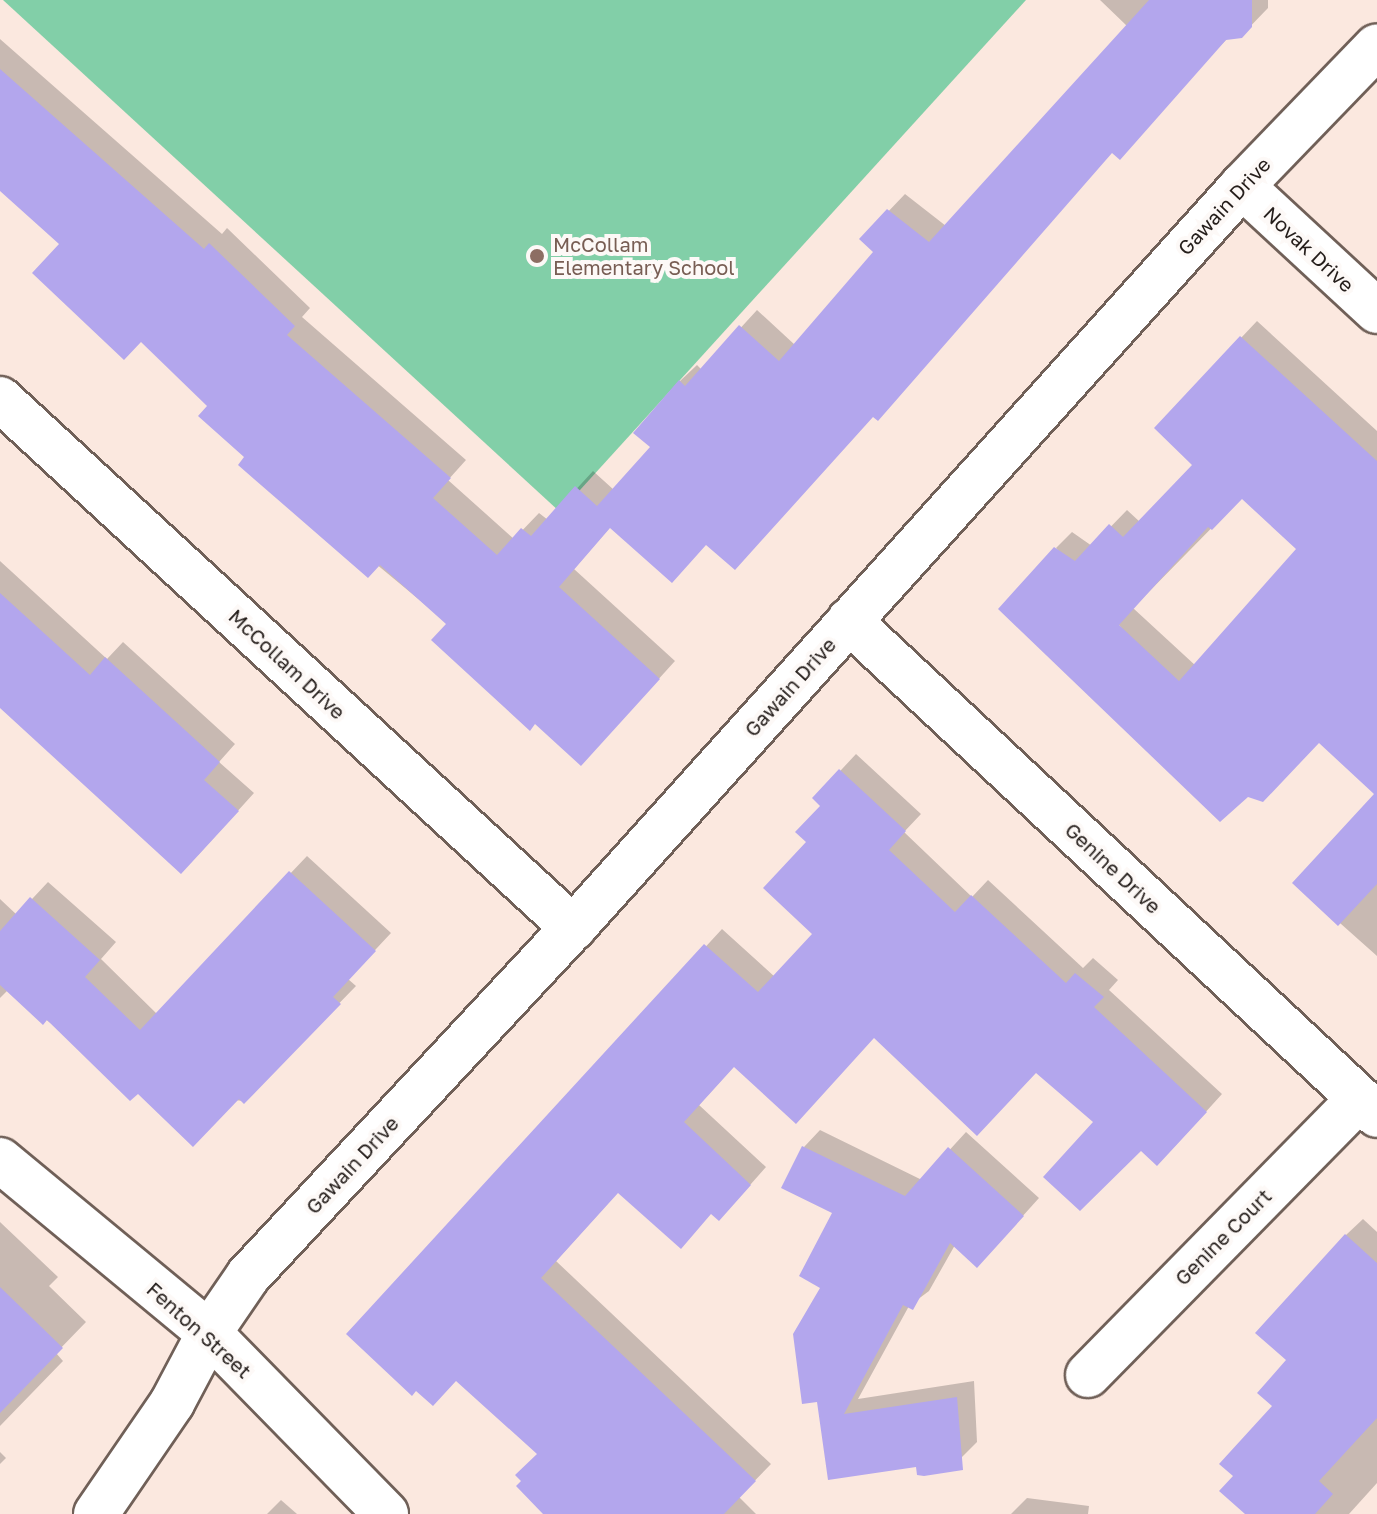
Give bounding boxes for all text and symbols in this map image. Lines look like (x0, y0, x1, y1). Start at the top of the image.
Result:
street label: Gawain Drive (1173, 152, 1275, 260)
street label: Novak Drive (1259, 201, 1359, 297)
place label: McCollam Elementary School (553, 232, 735, 279)
marker: McCollam Elementary School (528, 247, 546, 265)
street label: McCollam Drive (224, 604, 350, 724)
street label: Gawain Drive (739, 633, 841, 741)
street label: Genine Drive (1060, 818, 1166, 918)
street label: Gawain Drive (301, 1111, 403, 1219)
street label: Genine Court (1170, 1184, 1276, 1290)
street label: Fenton Street (142, 1277, 256, 1383)

